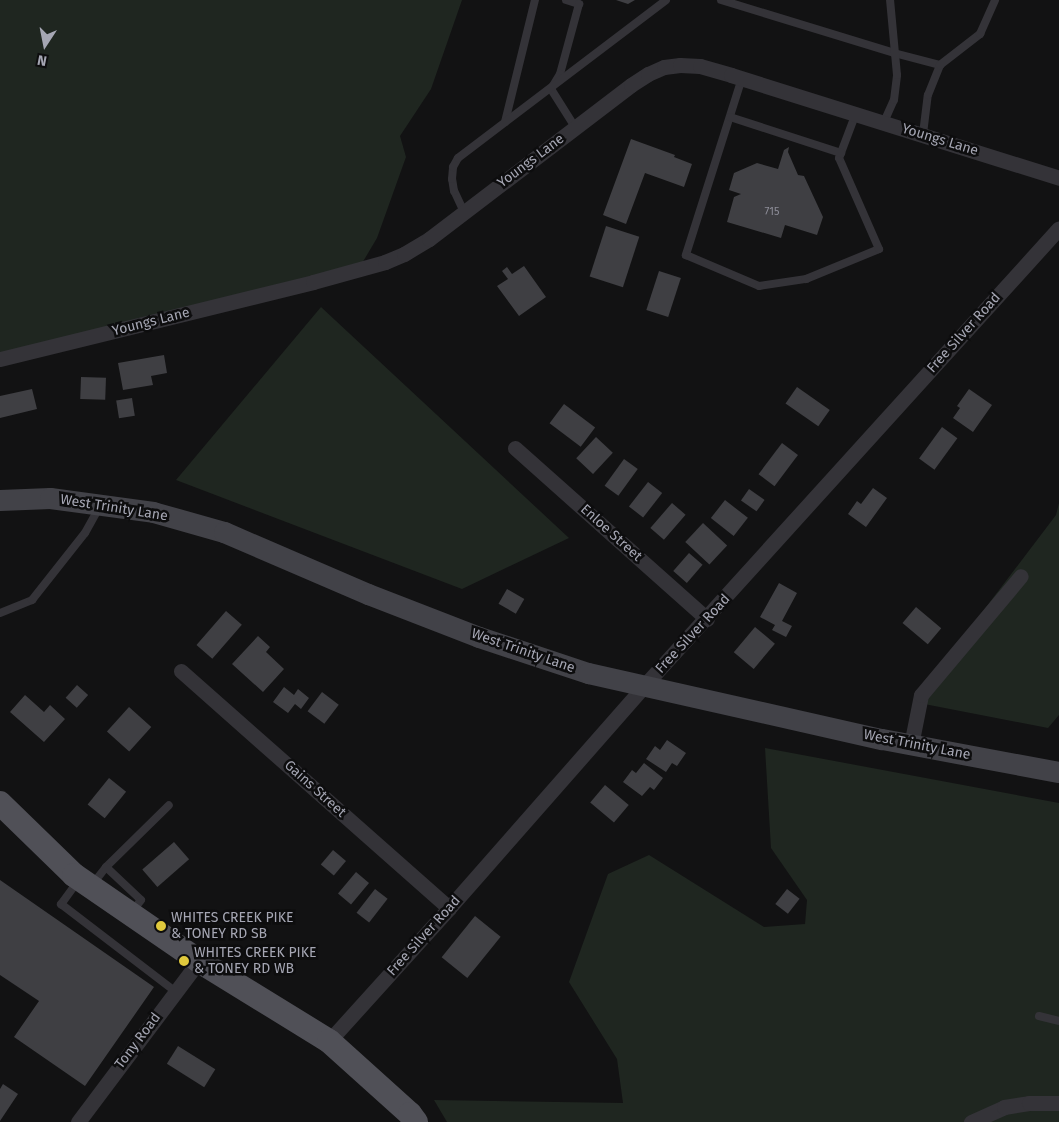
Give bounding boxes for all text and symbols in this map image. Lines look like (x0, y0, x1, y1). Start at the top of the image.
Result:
north arrow (20, 20, 70, 70)
text: N (36, 51, 48, 69)
street label: Youngs Lane (900, 120, 980, 160)
street label: Youngs Lane (494, 130, 568, 192)
house number: 715 (765, 205, 779, 219)
street label: Free Silver Road (924, 290, 1004, 376)
street label: Youngs Lane (111, 304, 191, 340)
street label: West Trinity Lane (59, 491, 169, 525)
street label: Enloe Street (577, 501, 645, 565)
street label: Free Silver Road (652, 591, 734, 677)
street label: West Trinity Lane (469, 625, 577, 677)
street label: West Trinity Lane (862, 726, 972, 764)
street label: Gains Street (281, 757, 349, 821)
street label: Free Silver Road (384, 893, 464, 979)
place label: WHITES CREEK PIKE & TONEY RD SB (171, 910, 293, 942)
marker: WHITES CREEK PIKE & TONEY RD SB (155, 920, 167, 932)
place label: WHITES CREEK PIKE & TONEY RD WB (194, 945, 316, 978)
marker: WHITES CREEK PIKE & TONEY RD WB (178, 955, 190, 967)
street label: Tony Road (112, 1010, 164, 1072)

